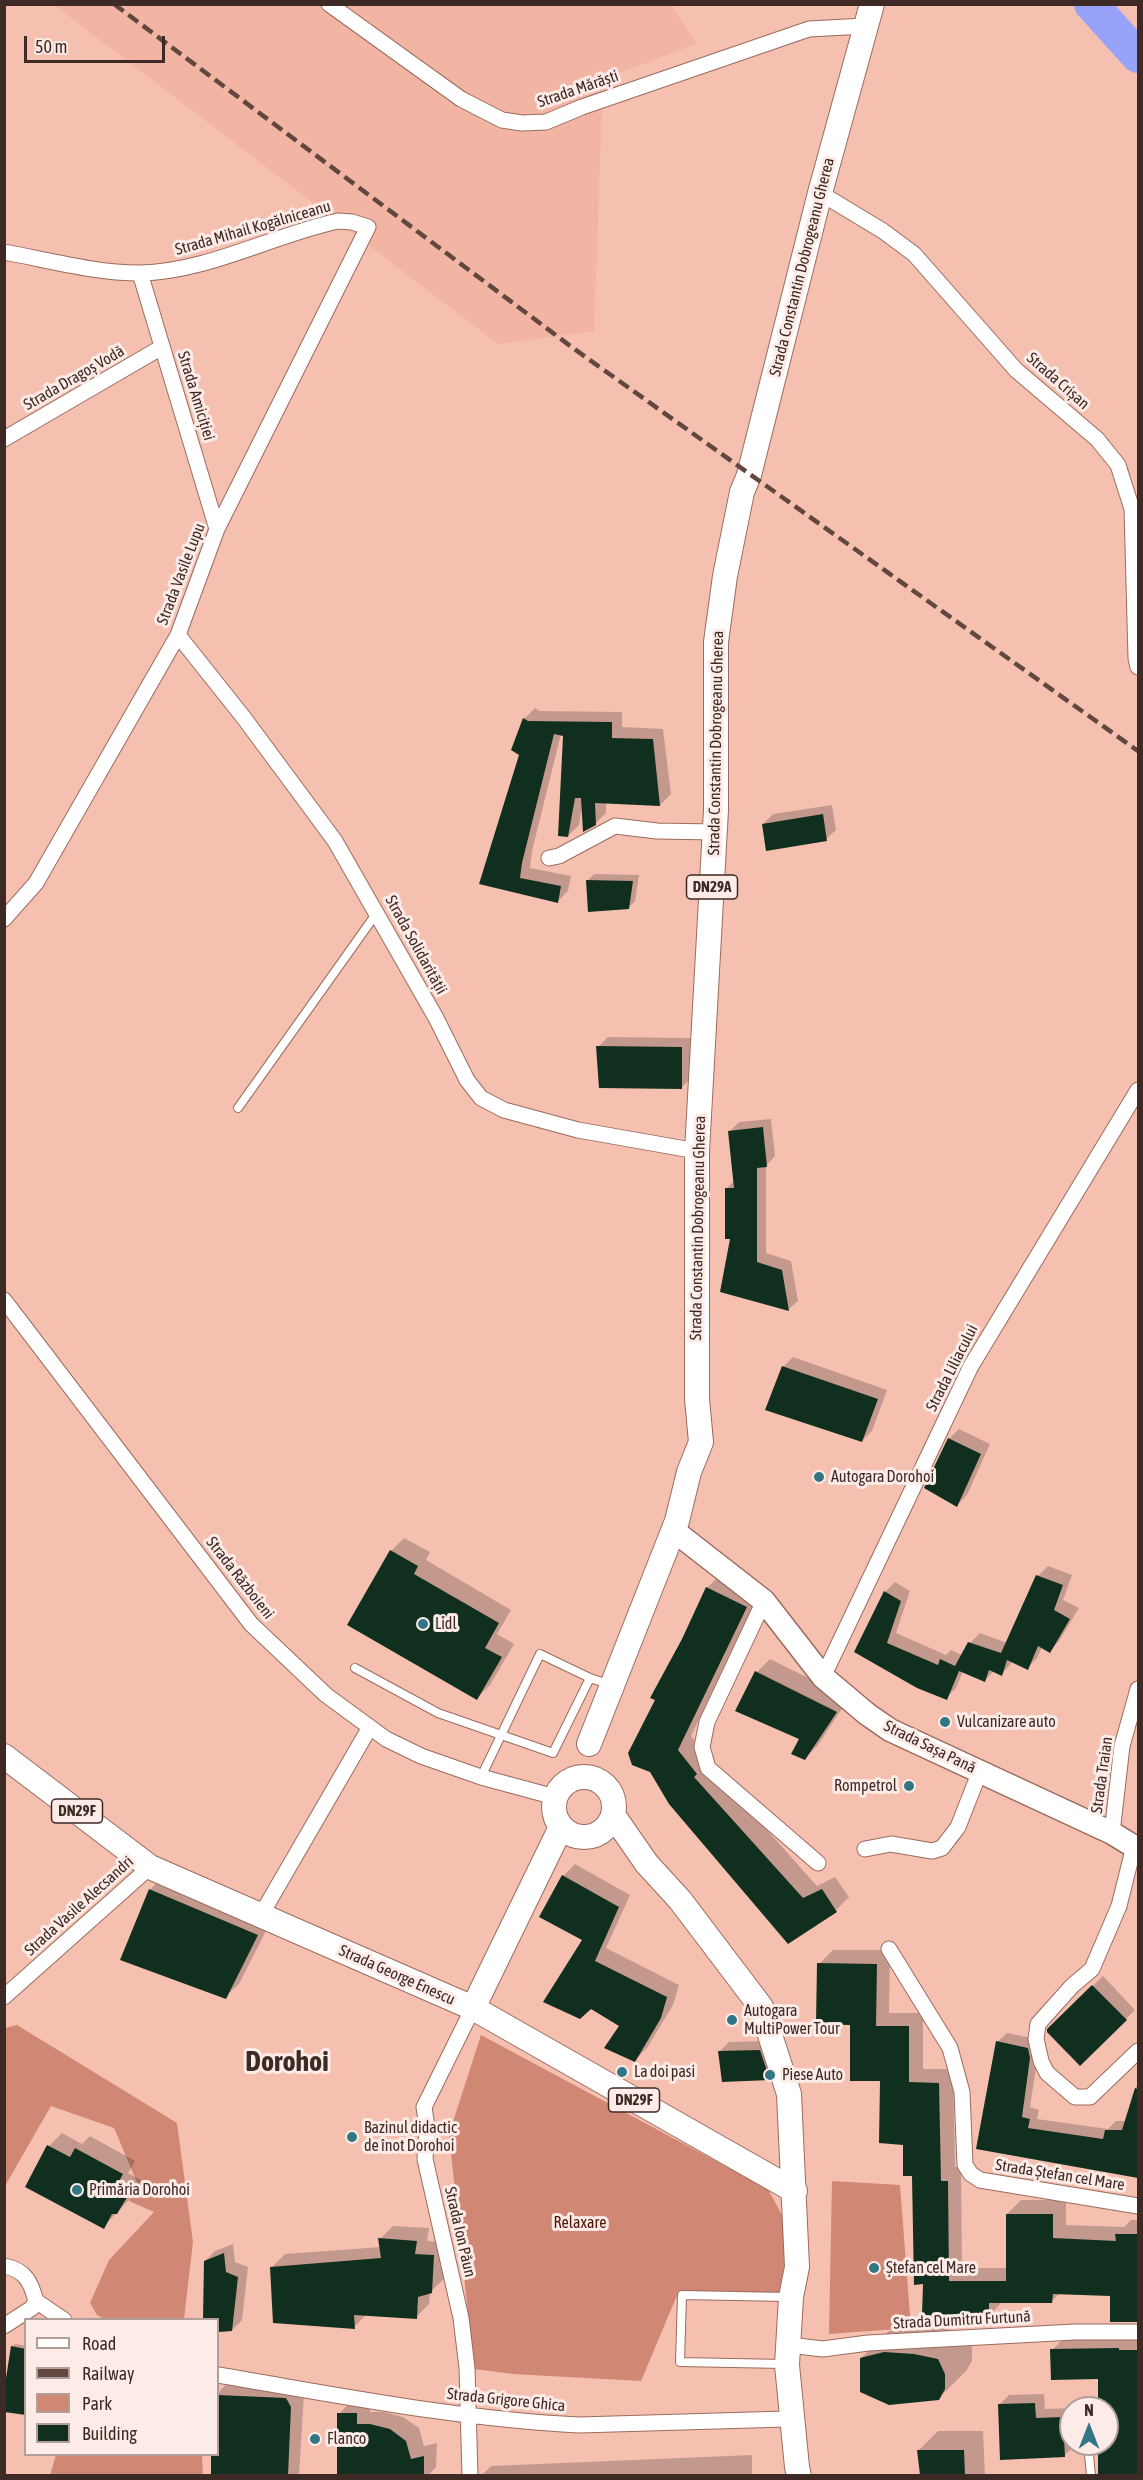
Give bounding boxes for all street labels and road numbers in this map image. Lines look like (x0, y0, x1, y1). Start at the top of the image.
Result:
street label: Strada Mărăști (535, 66, 621, 112)
street label: Strada Constantin Dobrogeanu Gherea (766, 156, 838, 378)
street label: Strada Mihail Kogălniceanu (173, 197, 333, 259)
street label: Strada Dragoș Vodă (20, 341, 128, 415)
street label: Strada Amiciției (173, 349, 219, 443)
street label: Strada Crișan (1023, 349, 1093, 413)
street label: Strada Vasile Lupu (153, 520, 209, 628)
street label: Strada Constantin Dobrogeanu Gherea (704, 630, 728, 856)
road number: DN29A (686, 875, 738, 899)
street label: Strada Solidarității (381, 892, 451, 998)
street label: Strada Constantin Dobrogeanu Gherea (686, 1115, 710, 1341)
street label: Strada Liliacului (922, 1321, 982, 1415)
street label: Strada Războieni (202, 1533, 278, 1623)
street label: Strada Sașa Pană (881, 1716, 979, 1778)
street label: Strada Traian (1087, 1735, 1117, 1815)
road number: DN29F (52, 1799, 103, 1823)
street label: Strada Vasile Alecsandri (21, 1852, 137, 1960)
street label: Strada George Enescu (336, 1941, 458, 2009)
road number: DN29F (608, 2088, 660, 2112)
street label: Strada Ștefan cel Mare (994, 2155, 1126, 2195)
street label: Strada Ion Păun (440, 2185, 480, 2279)
street label: Strada Dumitru Furtună (893, 2307, 1031, 2333)
street label: Strada Grigore Ghica (446, 2384, 566, 2416)

